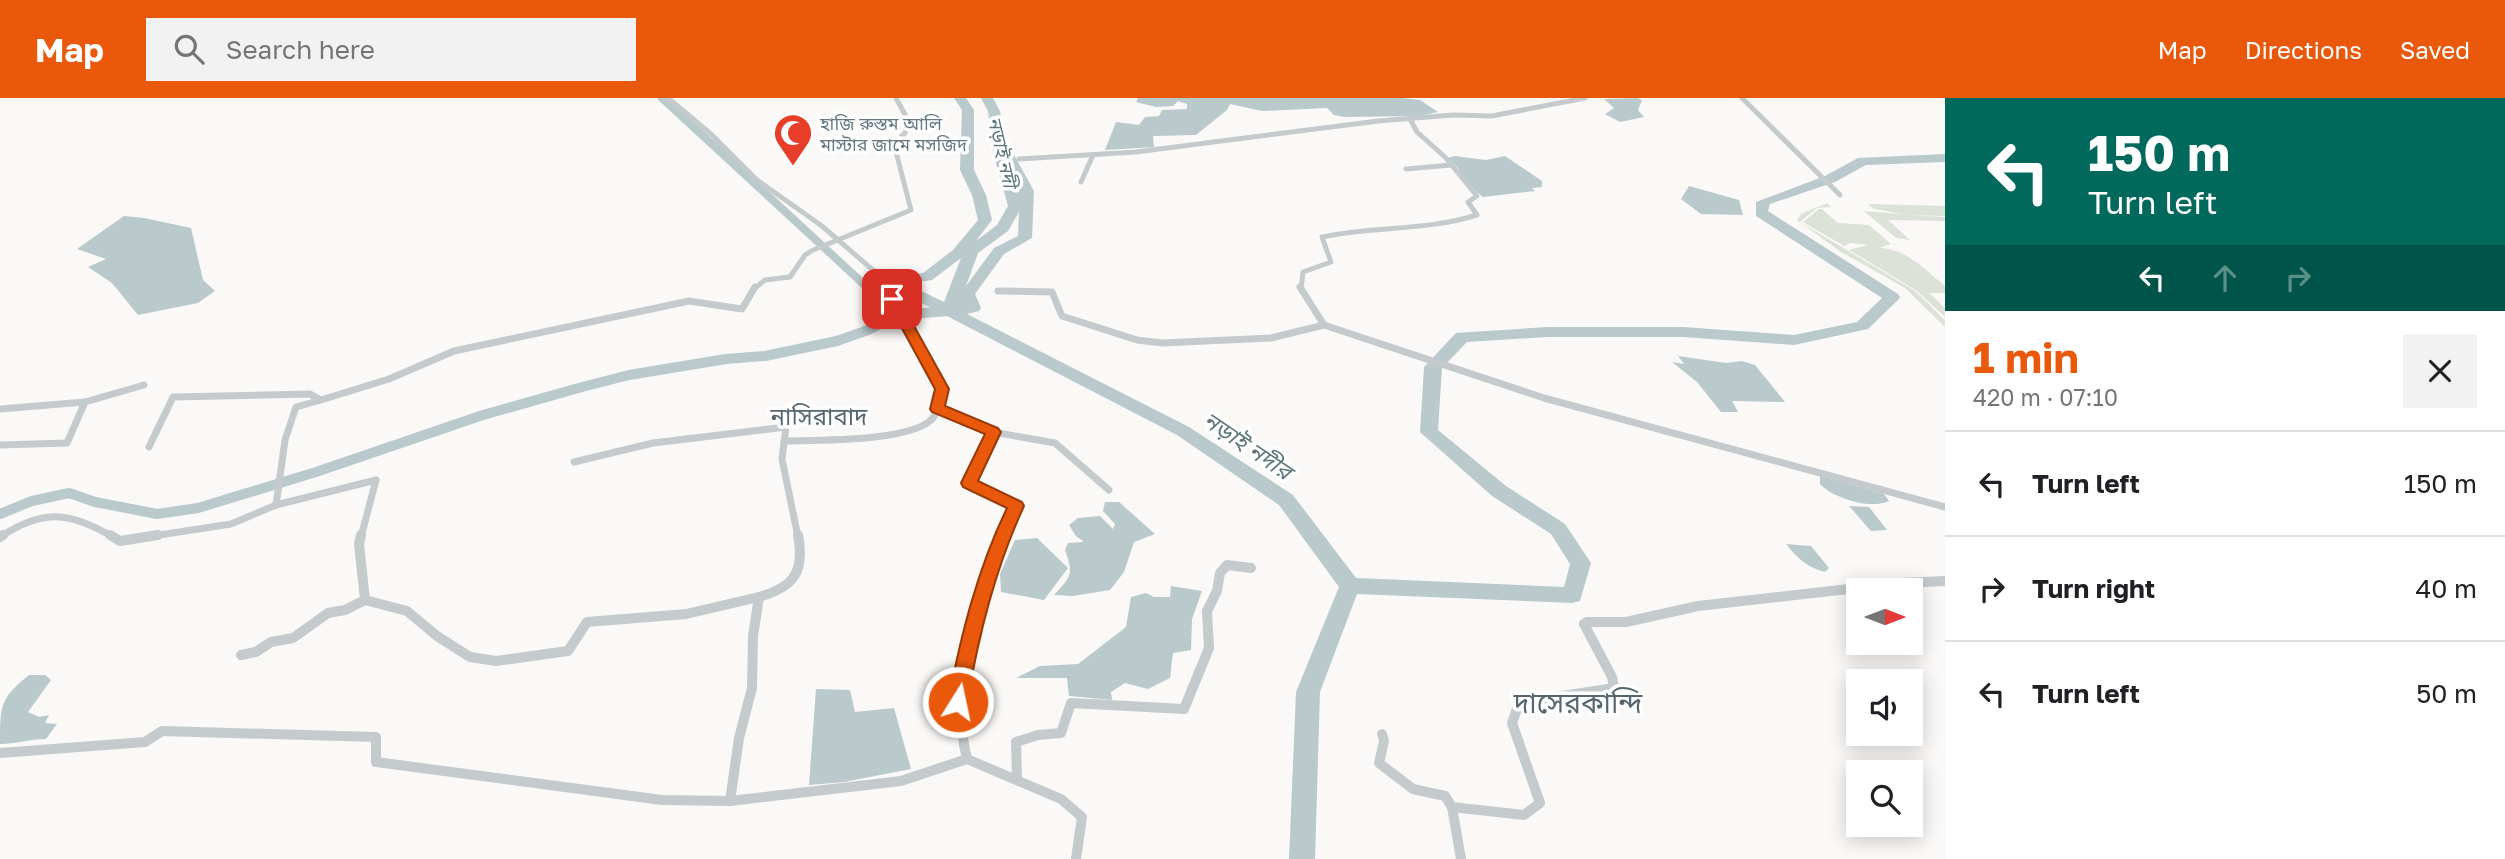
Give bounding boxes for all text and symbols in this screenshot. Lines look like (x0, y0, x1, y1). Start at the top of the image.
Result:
search box (146, 18, 636, 81)
text: Map (35, 30, 104, 69)
icon: search (170, 30, 208, 68)
text: Search here (226, 34, 375, 65)
text: Map (2158, 35, 2207, 64)
text: Directions (2245, 35, 2362, 64)
text: Saved (2400, 35, 2470, 64)
mosque icon: হাজি রুস্তম আলি মাস্টার জামে মসজিদ (772, 112, 814, 167)
place label: হাজি রুস্তম আলি মাস্টার জামে মসজিদ (819, 112, 968, 155)
water label: নড়াই নদী (984, 114, 1023, 193)
text: 150 m (2088, 123, 2230, 182)
icon: left (1973, 126, 2064, 217)
text: Turn left (2088, 183, 2217, 221)
icon: left (2133, 259, 2171, 297)
icon: ahead (2206, 259, 2244, 297)
icon: right (2279, 259, 2317, 297)
pin (862, 269, 922, 329)
icon: arrive (873, 280, 911, 318)
text: 1 min (1973, 332, 2079, 382)
button: close (2403, 334, 2477, 408)
text: 420 m · 07:10 (1973, 383, 2118, 411)
district label: নাসিরাবাদ (770, 401, 868, 430)
water label: নড়াই নদীর (1198, 405, 1301, 487)
icon: left (1973, 465, 2011, 503)
text: Turn left (2032, 468, 2140, 499)
text: 150 m (2404, 468, 2477, 499)
icon: right (1973, 570, 2011, 608)
text: Turn right (2032, 573, 2155, 604)
text: 40 m (2416, 573, 2477, 604)
north arrow (1846, 578, 1923, 654)
map controls (1846, 578, 1923, 837)
position arrow (921, 665, 995, 739)
button: sound (1846, 669, 1923, 746)
icon: left (1973, 675, 2011, 713)
text: Turn left (2032, 678, 2140, 709)
text: 50 m (2416, 678, 2477, 709)
district label: দাসেরকান্দি (1513, 686, 1643, 719)
button: search (1846, 760, 1923, 837)

